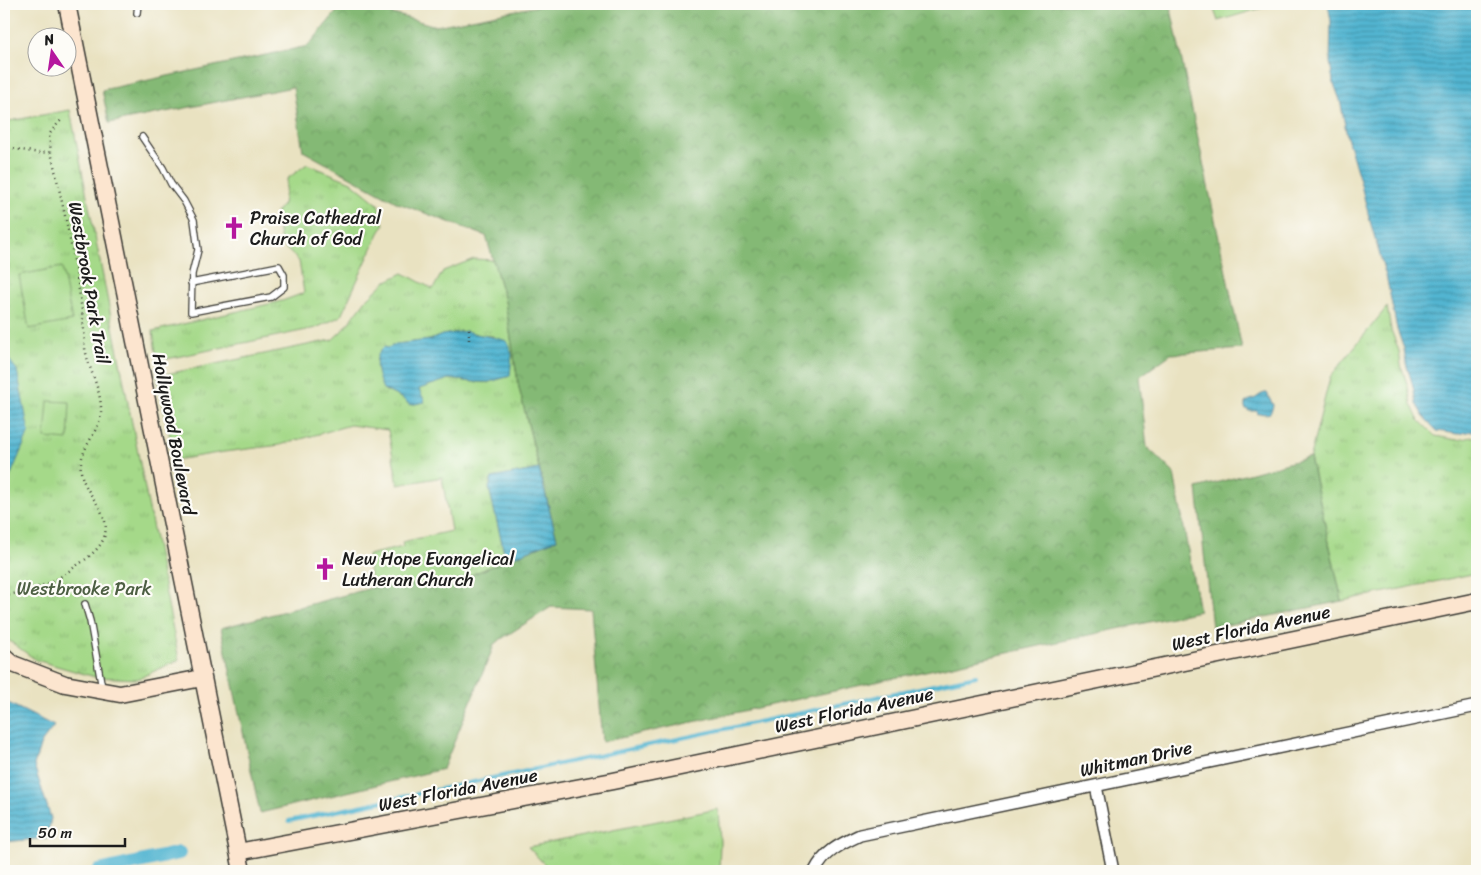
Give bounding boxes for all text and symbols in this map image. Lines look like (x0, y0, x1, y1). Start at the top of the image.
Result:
text: N (41, 26, 57, 53)
north arrow (28, 28, 78, 78)
street label: Westbrook Park Trail (59, 199, 119, 368)
place label: Praise Cathedral Church of God (250, 202, 382, 255)
church icon: Praise Cathedral Church of God (221, 215, 247, 241)
street label: Hollywood Boulevard (143, 350, 206, 519)
place label: New Hope Evangelical Lutheran Church (342, 543, 515, 596)
church icon: New Hope Evangelical Lutheran Church (312, 556, 338, 582)
park label: Westbrooke Park (17, 573, 152, 605)
street label: West Florida Avenue (1169, 596, 1333, 660)
street label: West Florida Avenue (772, 678, 936, 742)
street label: Whitman Drive (1077, 731, 1195, 787)
street label: West Florida Avenue (376, 759, 540, 821)
scale bar (30, 815, 125, 847)
text: 50 m (38, 820, 73, 846)

